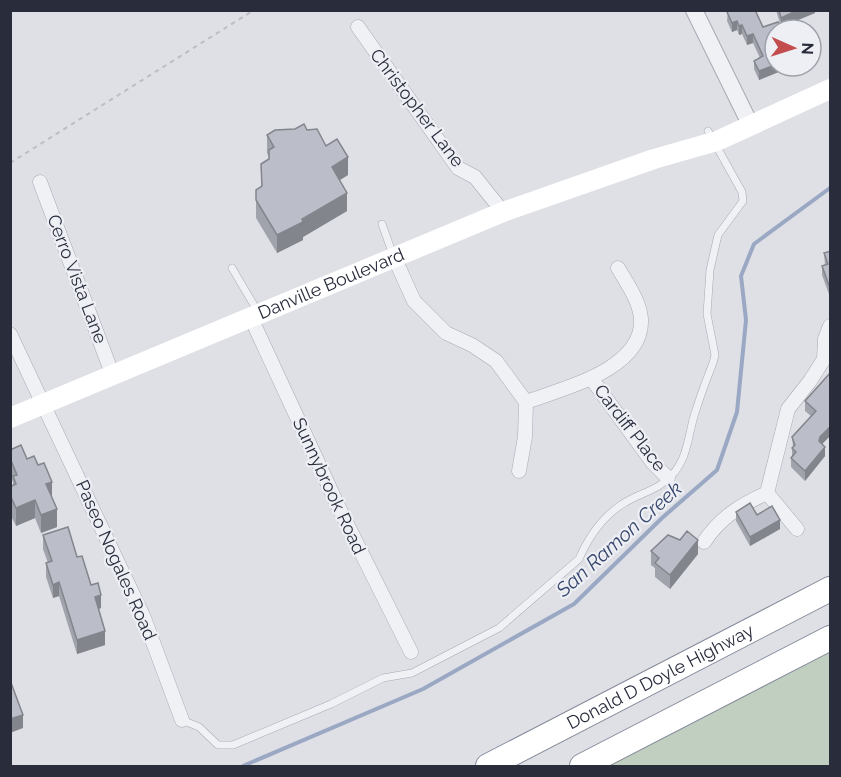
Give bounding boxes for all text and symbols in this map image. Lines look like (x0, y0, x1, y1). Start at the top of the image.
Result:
north arrow (763, 18, 823, 78)
text: N (798, 42, 817, 55)
street label: Christopher Lane (366, 45, 469, 171)
street label: Cerro Vista Lane (43, 211, 112, 347)
street label: Danville Boulevard (255, 243, 407, 323)
street label: Cardiff Place (590, 380, 671, 476)
street label: Sunnybrook Road (289, 414, 370, 557)
water label: San Ramon Creek (550, 476, 687, 602)
street label: Paseo Nogales Road (72, 477, 161, 643)
street label: Donald D Doyle Highway (563, 619, 757, 733)

